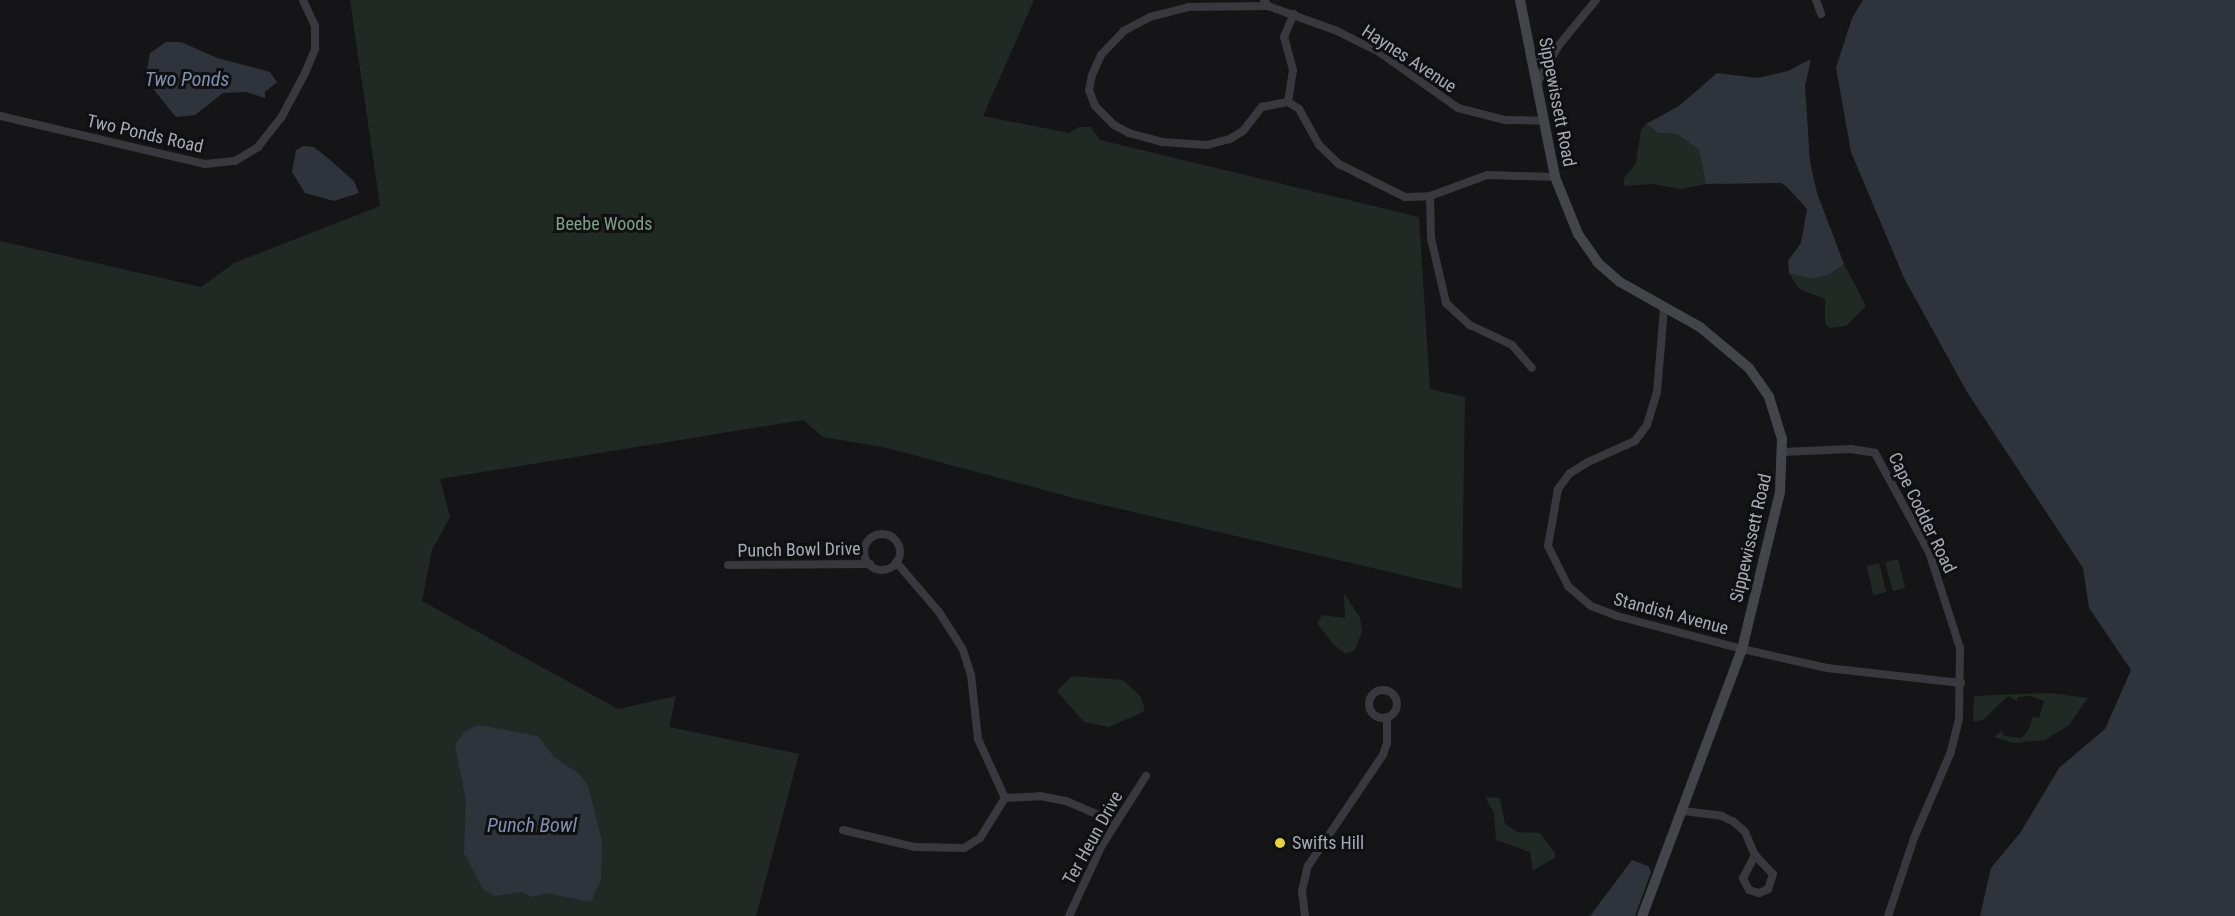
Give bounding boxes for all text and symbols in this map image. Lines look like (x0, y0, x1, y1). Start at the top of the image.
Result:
street label: Haynes Avenue (1358, 20, 1460, 98)
street label: Sippewissett Road (1534, 36, 1580, 168)
water label: Two Ponds (145, 67, 229, 91)
street label: Two Ponds Road (85, 110, 205, 158)
park label: Beebe Woods (556, 213, 652, 235)
street label: Cape Codder Road (1883, 449, 1961, 577)
street label: Sippewissett Road (1726, 472, 1776, 604)
street label: Punch Bowl Drive (737, 538, 861, 562)
street label: Standish Avenue (1611, 588, 1731, 640)
street label: Ter Heun Drive (1058, 787, 1128, 889)
water label: Punch Bowl (487, 813, 577, 837)
place label: Swifts Hill (1292, 832, 1364, 854)
marker: Swifts Hill (1273, 836, 1287, 850)

